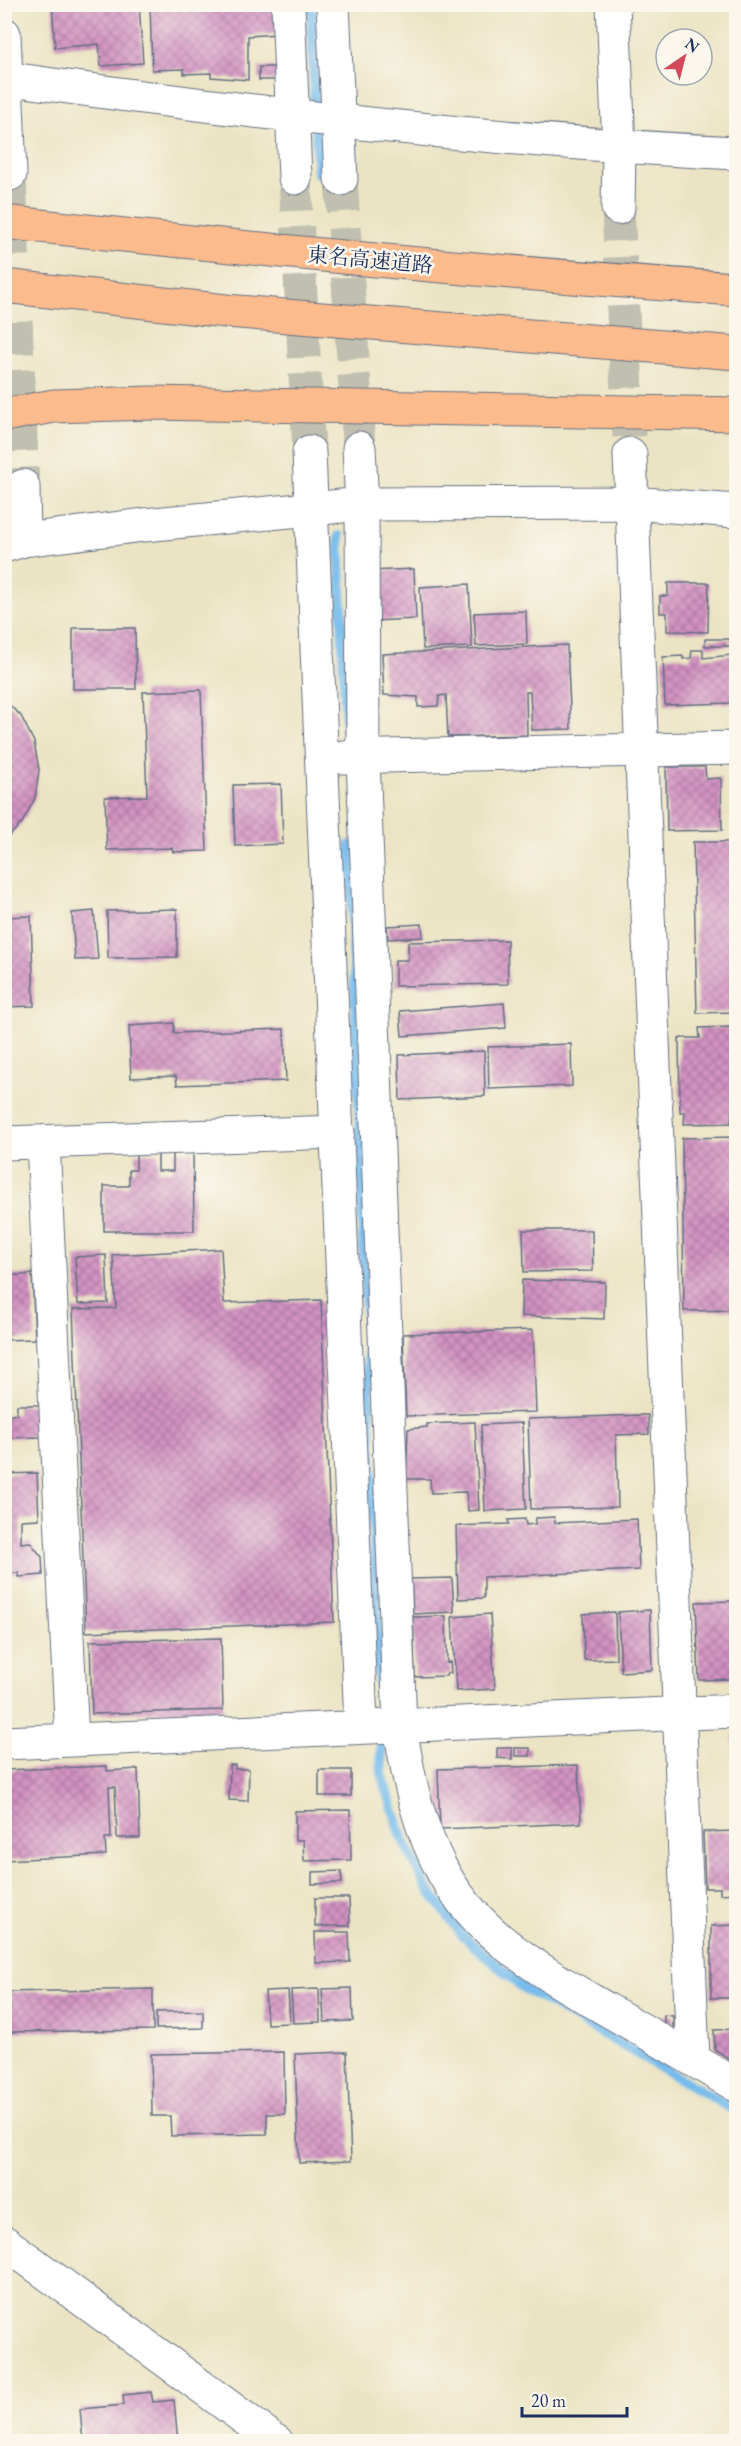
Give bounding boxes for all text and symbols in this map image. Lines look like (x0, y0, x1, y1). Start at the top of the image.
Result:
north arrow (654, 27, 714, 87)
text: N (681, 33, 704, 57)
street label: 東名高速道路 (306, 241, 434, 278)
scale bar (522, 2380, 627, 2418)
text: 20 m (531, 2389, 566, 2412)

